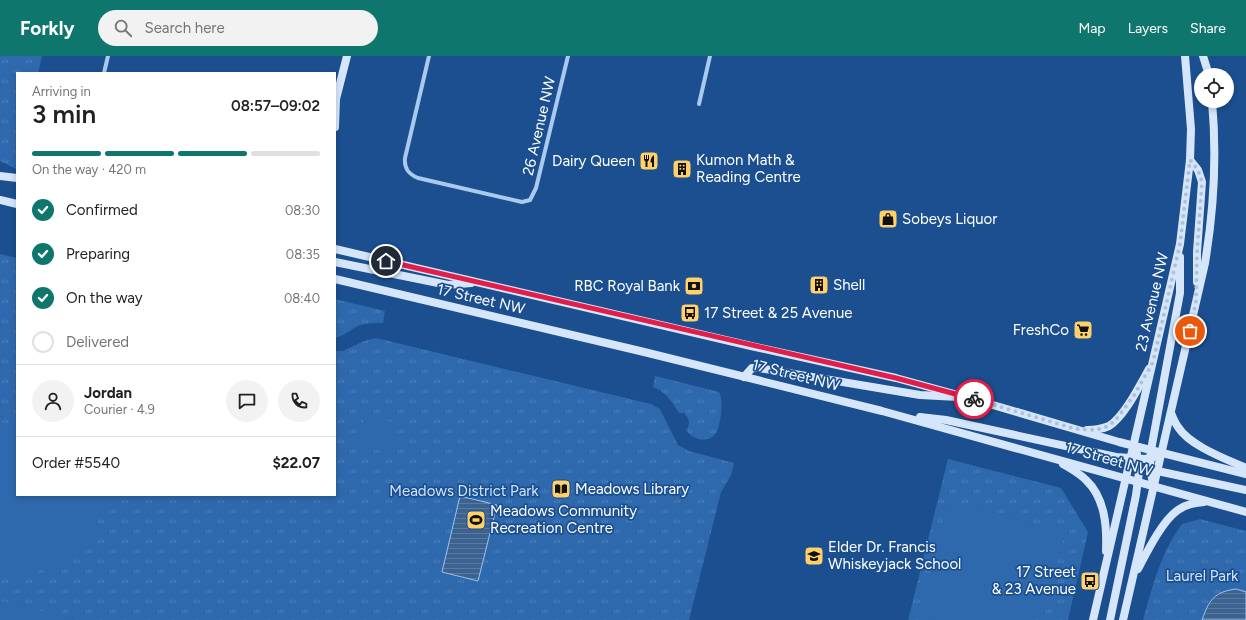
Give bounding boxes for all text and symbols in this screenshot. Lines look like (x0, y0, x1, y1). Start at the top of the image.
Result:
search box (98, 10, 378, 46)
text: Forkly (20, 17, 74, 40)
icon: search (112, 17, 134, 39)
text: Search here (144, 19, 225, 37)
text: Map (1078, 20, 1106, 37)
text: Layers (1128, 20, 1168, 37)
text: Share (1190, 20, 1226, 37)
map controls (1194, 68, 1234, 108)
button: locate (1194, 68, 1234, 108)
street label: 26 Avenue NW (519, 74, 559, 177)
text: Arriving in (32, 84, 91, 99)
text: 08:57–09:02 (231, 97, 320, 115)
text: 3 min (32, 98, 96, 130)
restaurant icon: Dairy Queen (638, 150, 660, 172)
place label: Kumon Math & Reading Centre (696, 151, 801, 186)
place label: Dairy Queen (552, 152, 635, 170)
building icon: Kumon Math & Reading Centre (671, 158, 693, 180)
text: On the way · 420 m (32, 162, 146, 177)
icon: check (32, 199, 54, 221)
text: Confirmed (66, 201, 138, 219)
text: 08:30 (285, 203, 320, 218)
shop icon: Sobeys Liquor (877, 208, 899, 230)
place label: Sobeys Liquor (902, 210, 997, 228)
icon: check (32, 243, 54, 265)
pin (369, 244, 403, 278)
text: Preparing (66, 245, 130, 263)
text: 08:35 (286, 247, 320, 262)
icon: home (375, 250, 397, 272)
street label: 23 Avenue NW (1132, 250, 1172, 353)
building icon: Shell (808, 274, 830, 296)
bank icon: RBC Royal Bank (683, 275, 705, 297)
place label: Shell (833, 276, 865, 294)
place label: RBC Royal Bank (574, 277, 681, 295)
street label: 17 Street NW (435, 280, 527, 318)
icon: check (32, 287, 54, 309)
text: On the way (66, 289, 143, 307)
text: 08:40 (284, 291, 320, 306)
bus stop icon: 17 Street & 25 Avenue (679, 302, 701, 324)
place label: 17 Street & 25 Avenue (704, 304, 852, 322)
pin (1173, 314, 1207, 348)
supermarket icon: FreshCo (1072, 319, 1094, 341)
icon: bag (1179, 320, 1201, 342)
place label: FreshCo (1013, 321, 1069, 339)
text: Delivered (66, 333, 129, 351)
street label: 17 Street NW (750, 355, 842, 395)
courier (954, 379, 994, 419)
button: person (32, 380, 74, 422)
button: chat (226, 380, 268, 422)
button: phone (278, 380, 320, 422)
text: Jordan (84, 384, 132, 402)
icon: bike (963, 388, 985, 410)
text: Courier · 4.9 (84, 402, 155, 417)
street label: 17 Street NW (1063, 438, 1155, 480)
text: Order #5540 (32, 454, 120, 472)
text: $22.07 (273, 454, 320, 472)
library icon: Meadows Library (550, 478, 572, 500)
place label: Meadows Library (575, 480, 689, 498)
park label: Meadows District Park (389, 482, 539, 500)
place label: Meadows Community Recreation Centre (490, 502, 637, 537)
sports icon: Meadows Community Recreation Centre (465, 509, 487, 531)
place label: Elder Dr. Francis Whiskeyjack School (828, 538, 961, 573)
school or university icon: Elder Dr. Francis Whiskeyjack School (803, 545, 825, 567)
place label: 17 Street & 23 Avenue (992, 563, 1076, 598)
park label: Laurel Park (1166, 567, 1239, 585)
bus stop icon: 17 Street & 23 Avenue (1079, 570, 1101, 592)

